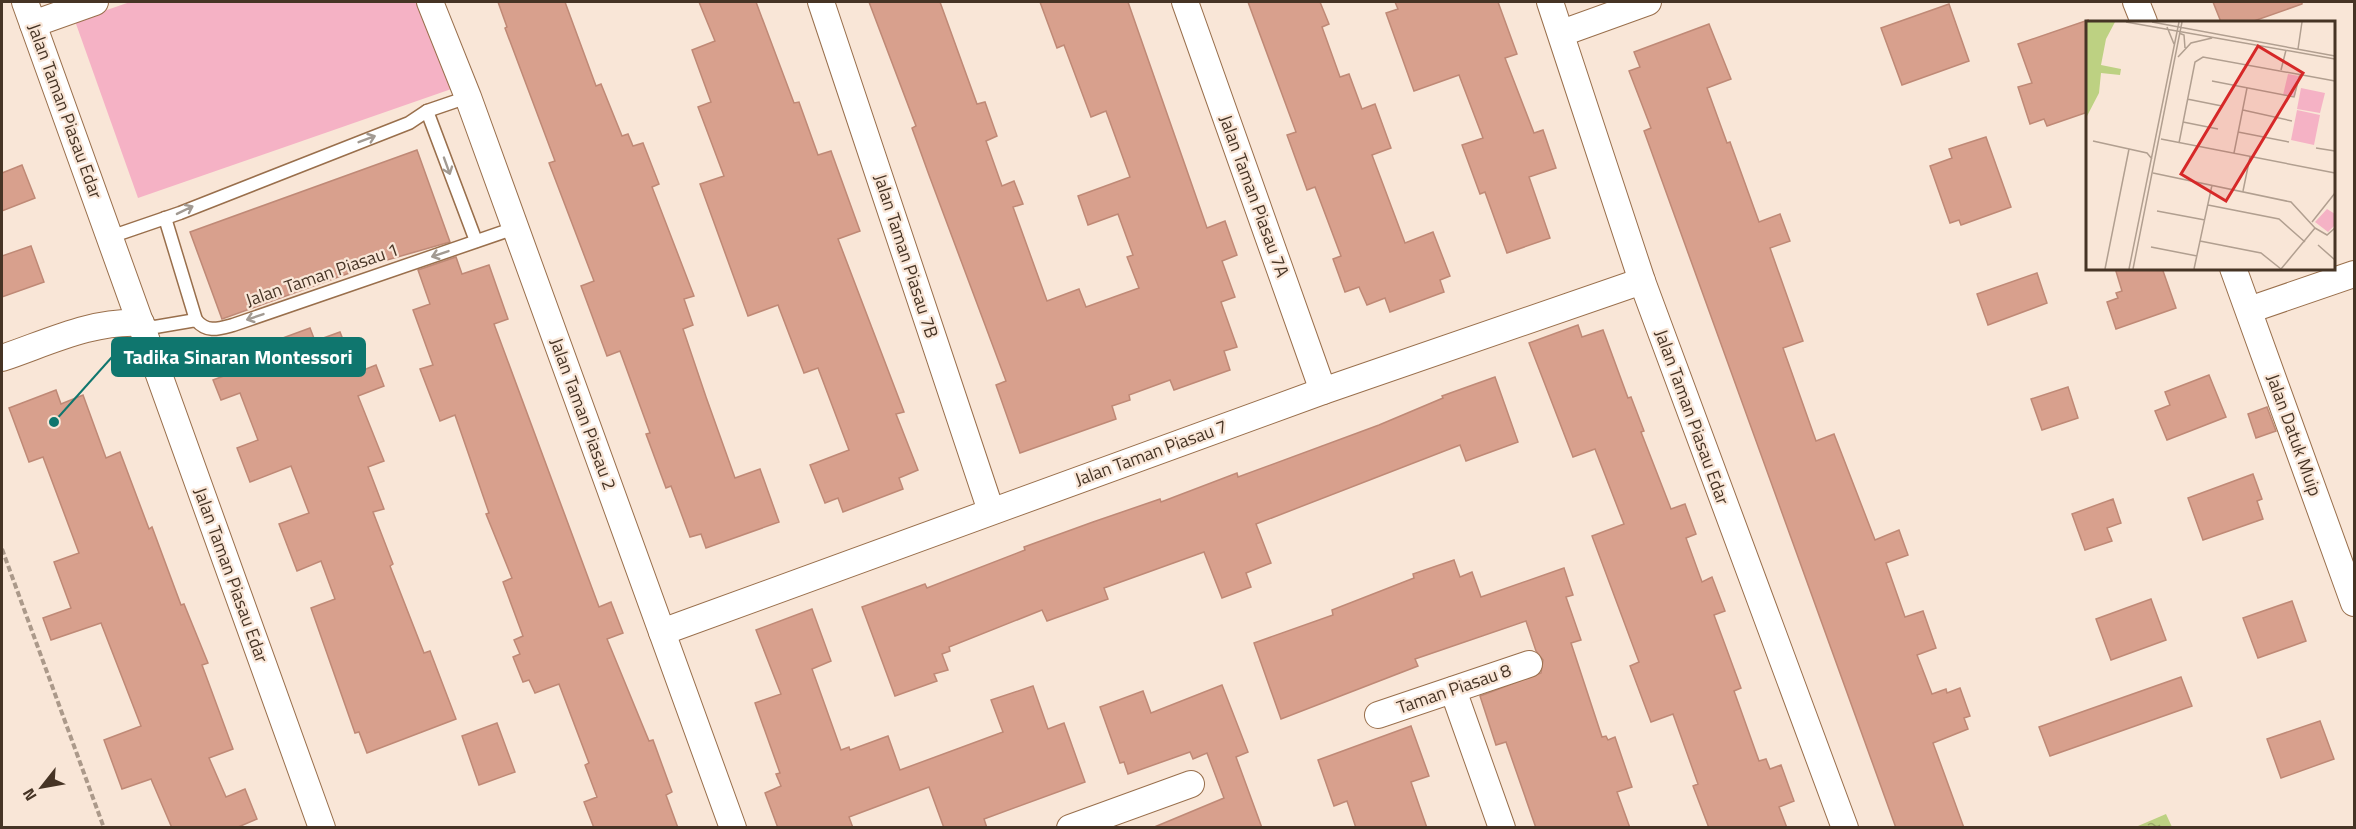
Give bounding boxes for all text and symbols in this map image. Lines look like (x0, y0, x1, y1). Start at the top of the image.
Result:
street label: Jalan Taman Piasau Edar (21, 19, 110, 202)
inset map (2086, 21, 2335, 270)
street label: Jalan Taman Piasau 7A (1213, 111, 1296, 281)
one-way arrow (357, 133, 376, 144)
one-way arrow (443, 156, 454, 175)
street label: Jalan Taman Piasau 7B (867, 170, 946, 341)
one-way arrow (176, 203, 194, 215)
street label: Jalan Taman Piasau 1 (242, 236, 402, 313)
one-way arrow (431, 249, 450, 260)
one-way arrow (247, 313, 265, 324)
street label: Jalan Taman Piasau Edar (1648, 325, 1737, 508)
street label: Jalan Taman Piasau 2 (543, 334, 624, 494)
callout: Tadika Sinaran Montessori (112, 338, 365, 376)
text: Tadika Sinaran Montessori (123, 341, 353, 372)
street label: Jalan Datuk Muip (2260, 370, 2329, 500)
street label: Jalan Taman Piasau 7 (1071, 412, 1231, 493)
street label: Jalan Taman Piasau Edar (187, 483, 276, 666)
street label: Taman Piasau 8 (1393, 656, 1515, 721)
north arrow (12, 757, 72, 817)
text: N (16, 784, 42, 806)

